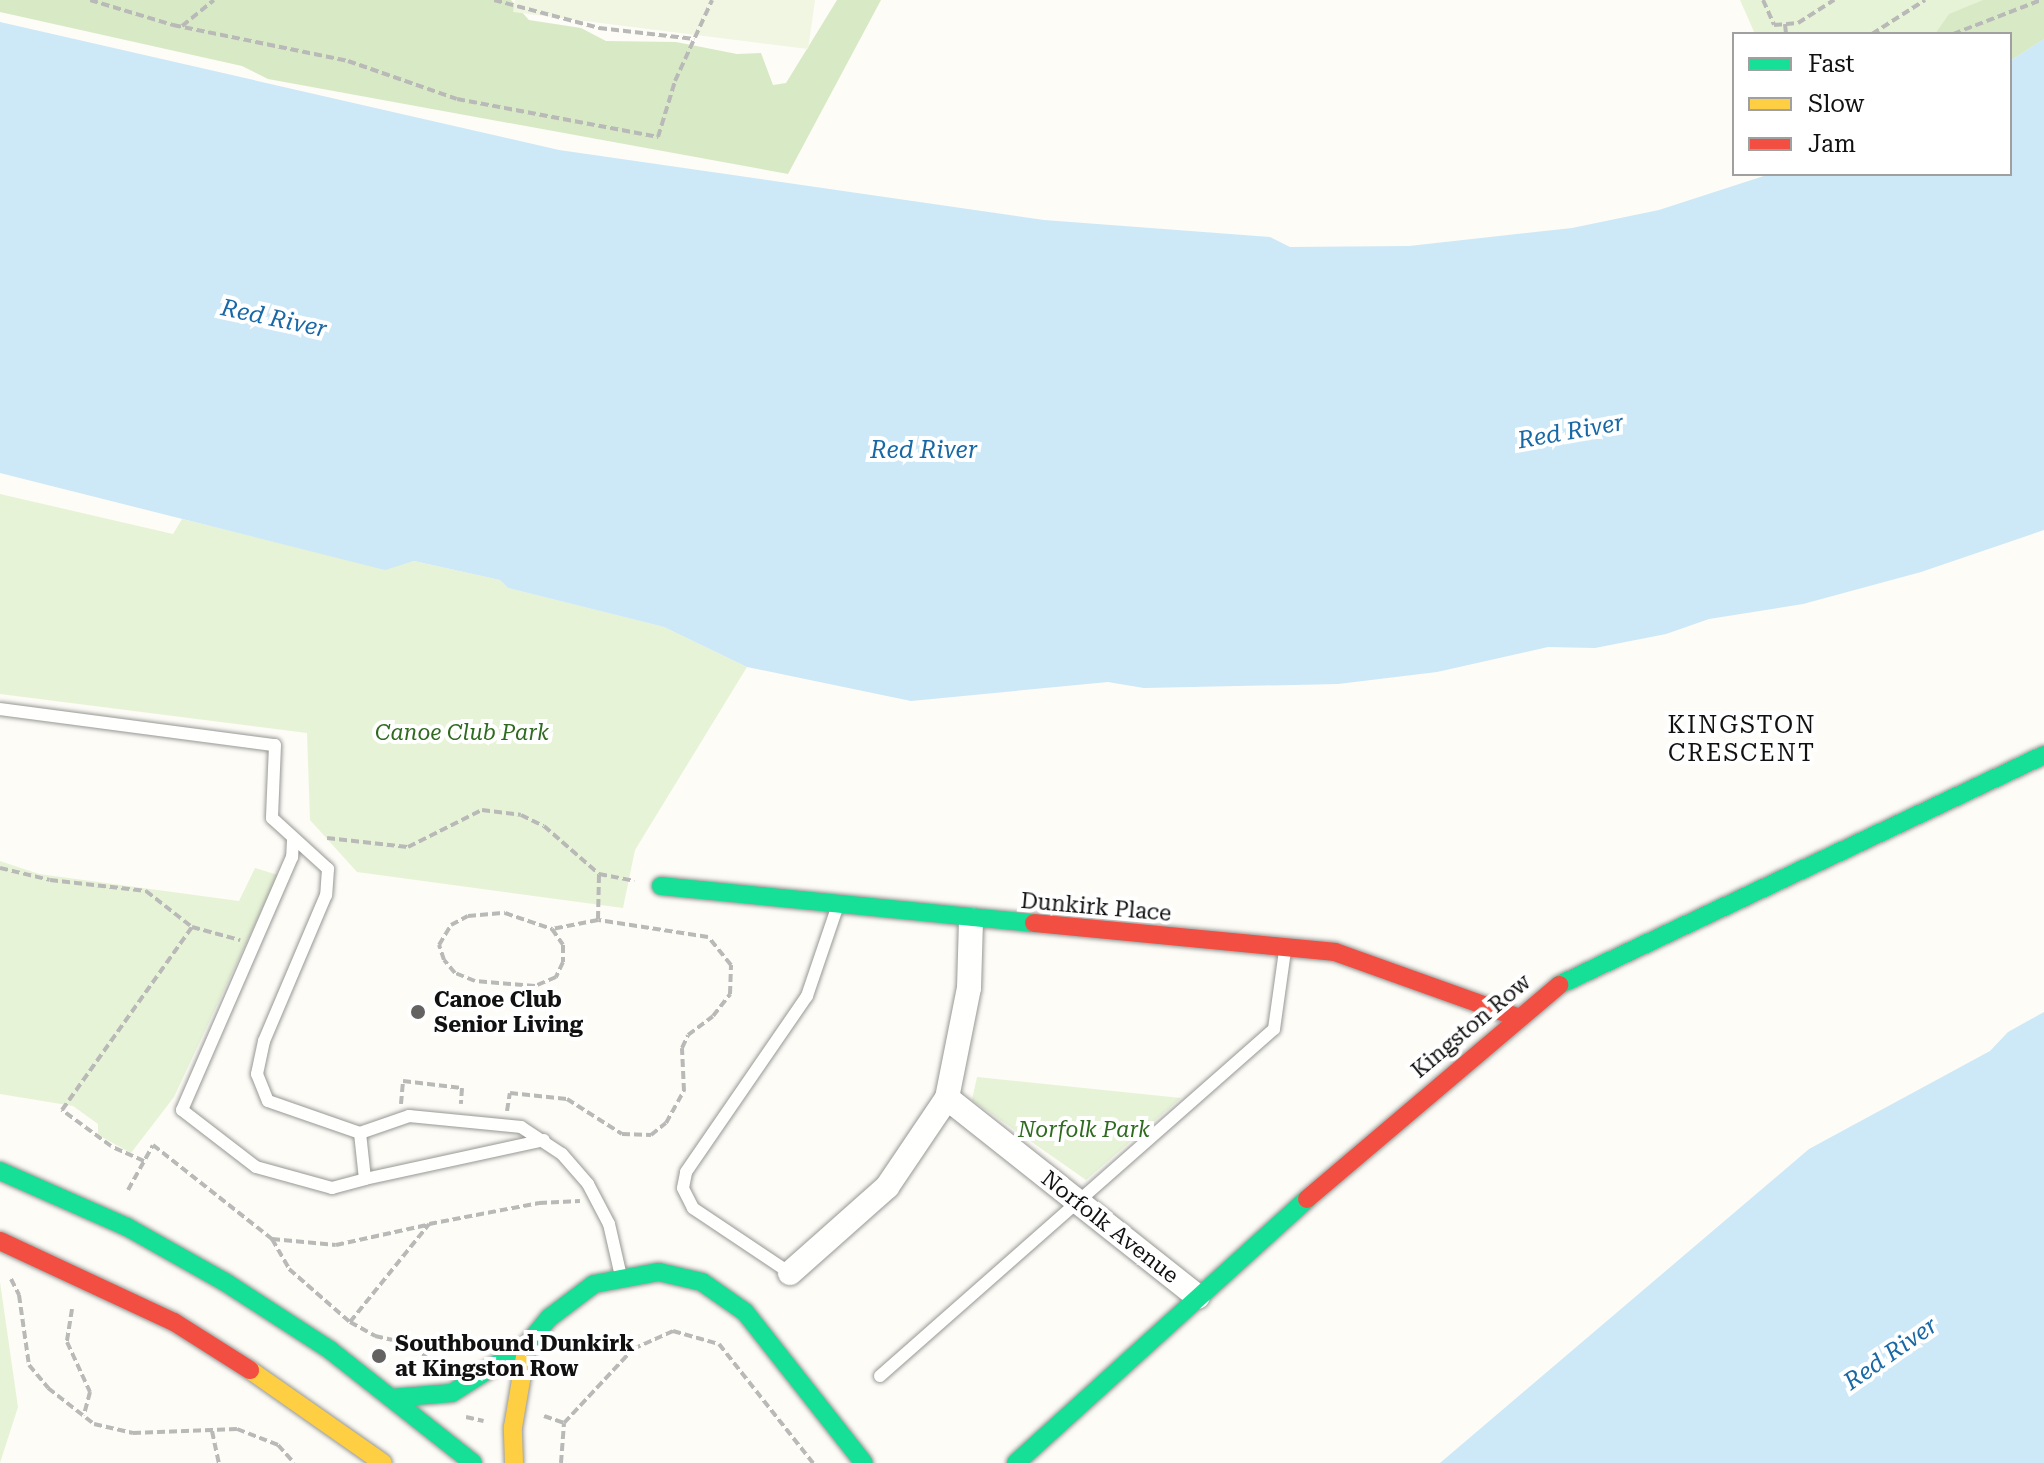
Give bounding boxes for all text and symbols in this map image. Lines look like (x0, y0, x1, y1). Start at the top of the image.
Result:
legend (1732, 32, 2012, 176)
text: Fast (1808, 50, 1855, 78)
text: Slow (1808, 90, 1864, 118)
text: Jam (1808, 130, 1856, 158)
water label: Red River (218, 294, 330, 344)
water label: Red River (1515, 408, 1627, 456)
water label: Red River (870, 437, 978, 465)
district label: KINGSTON CRESCENT (1668, 712, 1816, 768)
park label: Canoe Club Park (375, 720, 549, 746)
street label: Dunkirk Place (1020, 887, 1172, 927)
street label: Kingston Row (1406, 968, 1536, 1084)
place label: Canoe Club Senior Living (434, 986, 583, 1038)
marker: Canoe Club Senior Living (409, 1003, 427, 1021)
park label: Norfolk Park (1018, 1117, 1150, 1143)
street label: Norfolk Avenue (1036, 1165, 1184, 1289)
water label: Red River (1839, 1311, 1943, 1397)
place label: Southbound Dunkirk at Kingston Row (395, 1330, 634, 1382)
marker: Southbound Dunkirk at Kingston Row (370, 1347, 388, 1365)

